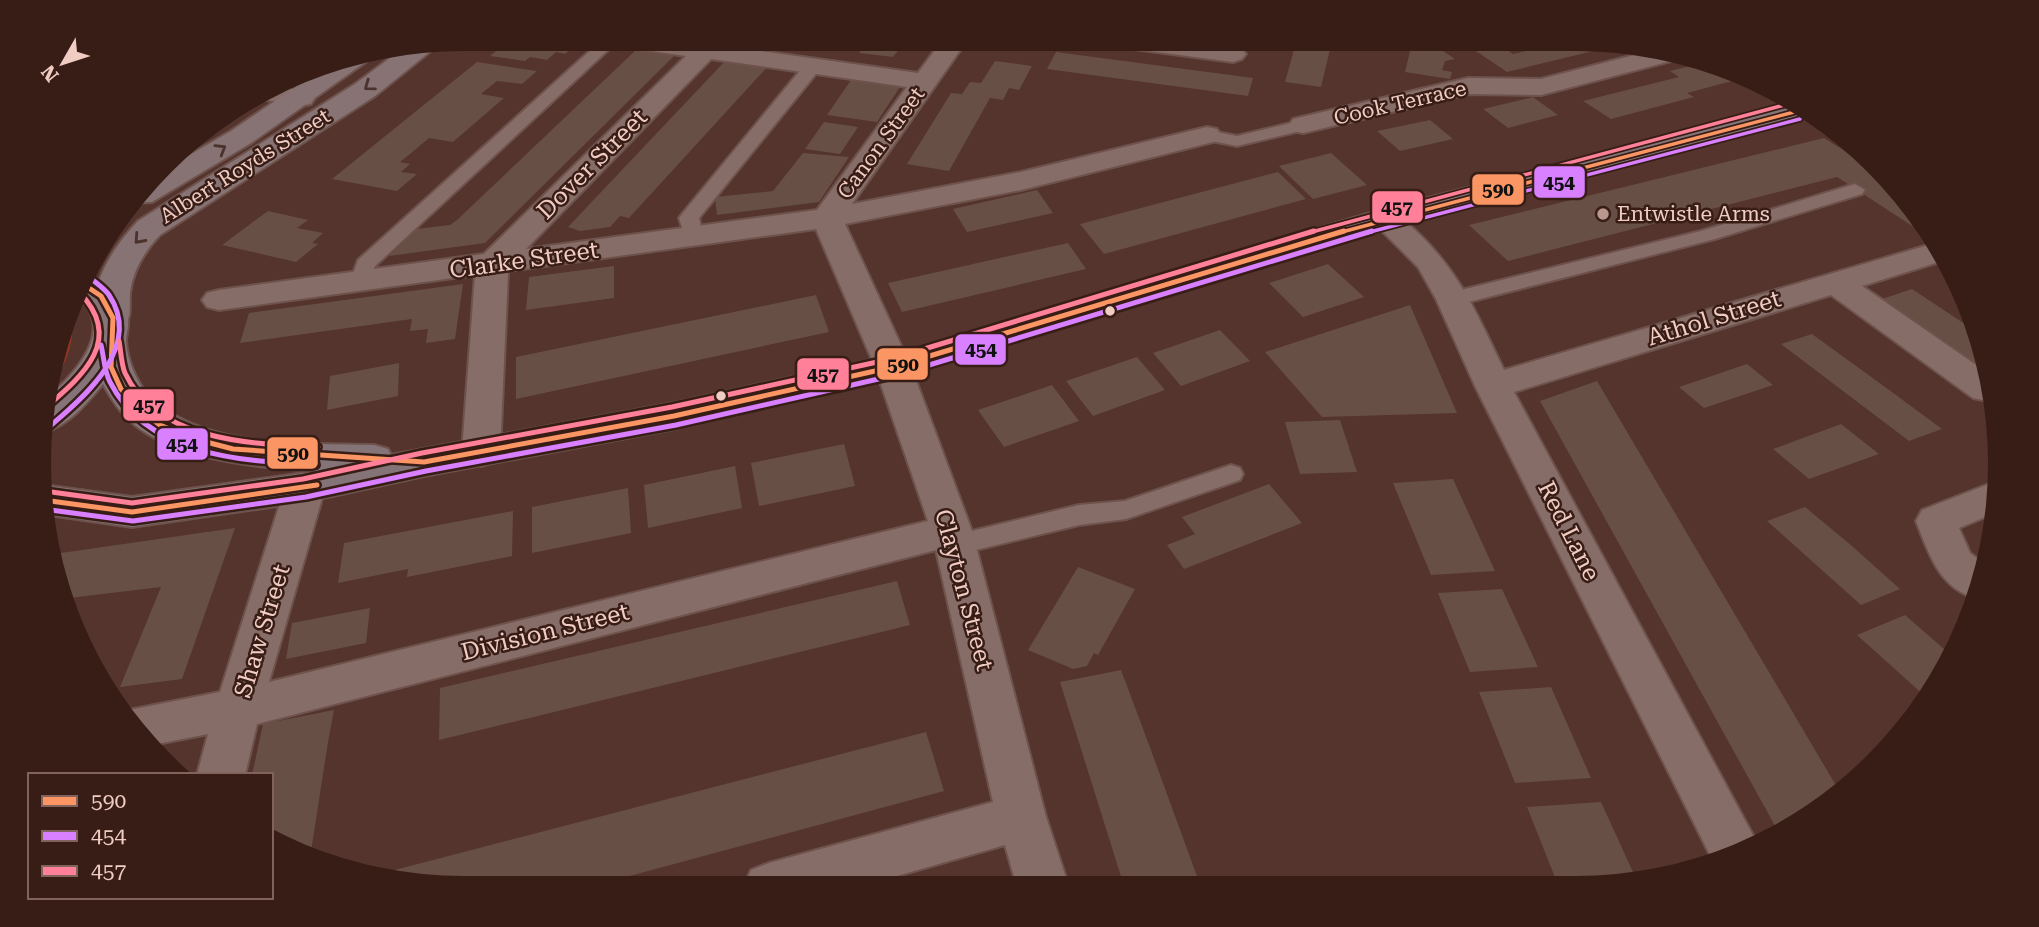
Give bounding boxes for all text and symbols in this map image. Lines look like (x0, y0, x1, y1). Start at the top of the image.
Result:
north arrow (28, 28, 98, 98)
text: N (36, 60, 64, 86)
street label: Cook Terrace (1331, 76, 1469, 130)
one-way arrow (364, 78, 377, 90)
street label: Canon Street (833, 82, 930, 203)
street label: Dover Street (531, 103, 653, 225)
street label: Albert Royds Street (155, 104, 335, 228)
one-way arrow (214, 145, 227, 158)
line badge: 454 (1533, 165, 1586, 199)
text: 454 (1543, 171, 1575, 194)
line badge: 590 (1471, 173, 1525, 206)
text: 590 (1482, 178, 1514, 201)
line badge: 457 (1371, 190, 1424, 224)
text: 457 (1381, 196, 1413, 219)
place label: Entwistle Arms (1617, 202, 1770, 226)
marker: Entwistle Arms (1595, 206, 1611, 222)
one-way arrow (134, 231, 147, 244)
street label: Clarke Street (448, 236, 600, 284)
street label: Athol Street (1644, 284, 1784, 352)
unlabelled marker (1103, 304, 1117, 318)
line badge: 454 (954, 333, 1007, 366)
text: 454 (965, 338, 997, 361)
line badge: 590 (876, 347, 929, 381)
text: 590 (887, 353, 919, 376)
line badge: 457 (796, 357, 850, 391)
text: 457 (807, 363, 839, 386)
line badge: 457 (122, 388, 175, 422)
unlabelled marker (714, 389, 728, 403)
text: 457 (133, 394, 165, 417)
line badge: 454 (156, 427, 209, 461)
text: 454 (166, 433, 198, 456)
line badge: 590 (266, 436, 319, 470)
text: 590 (277, 442, 309, 465)
street label: Red Lane (1532, 477, 1606, 585)
street label: Clayton Street (929, 506, 999, 674)
street label: Shaw Street (228, 561, 296, 701)
street label: Division Street (458, 598, 632, 666)
legend (28, 773, 273, 899)
text: 590 (91, 789, 126, 813)
text: 454 (91, 824, 127, 848)
text: 457 (91, 859, 127, 883)

